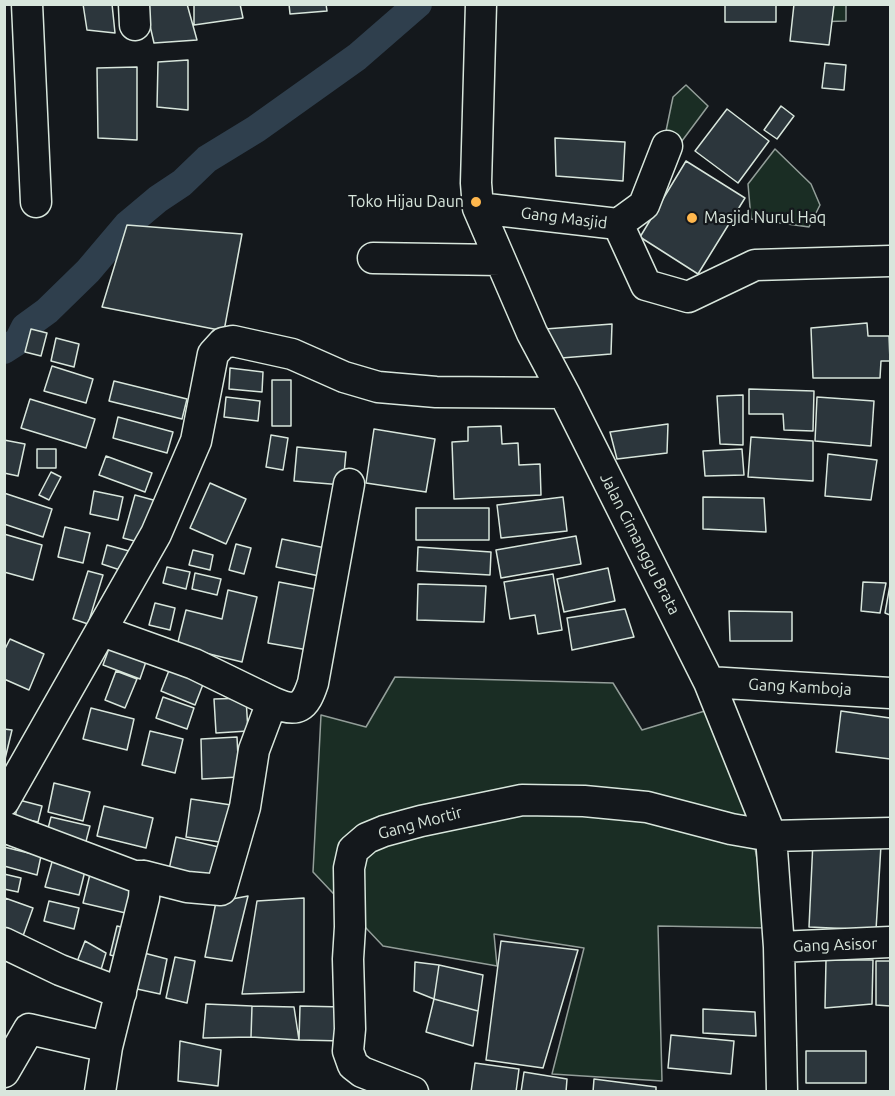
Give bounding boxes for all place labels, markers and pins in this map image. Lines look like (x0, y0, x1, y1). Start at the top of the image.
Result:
place label: Toko Hijau Daun (348, 192, 464, 212)
marker: Toko Hijau Daun (469, 195, 483, 209)
place label: Masjid Nurul Haq (704, 208, 826, 228)
marker: Masjid Nurul Haq (685, 211, 699, 225)

